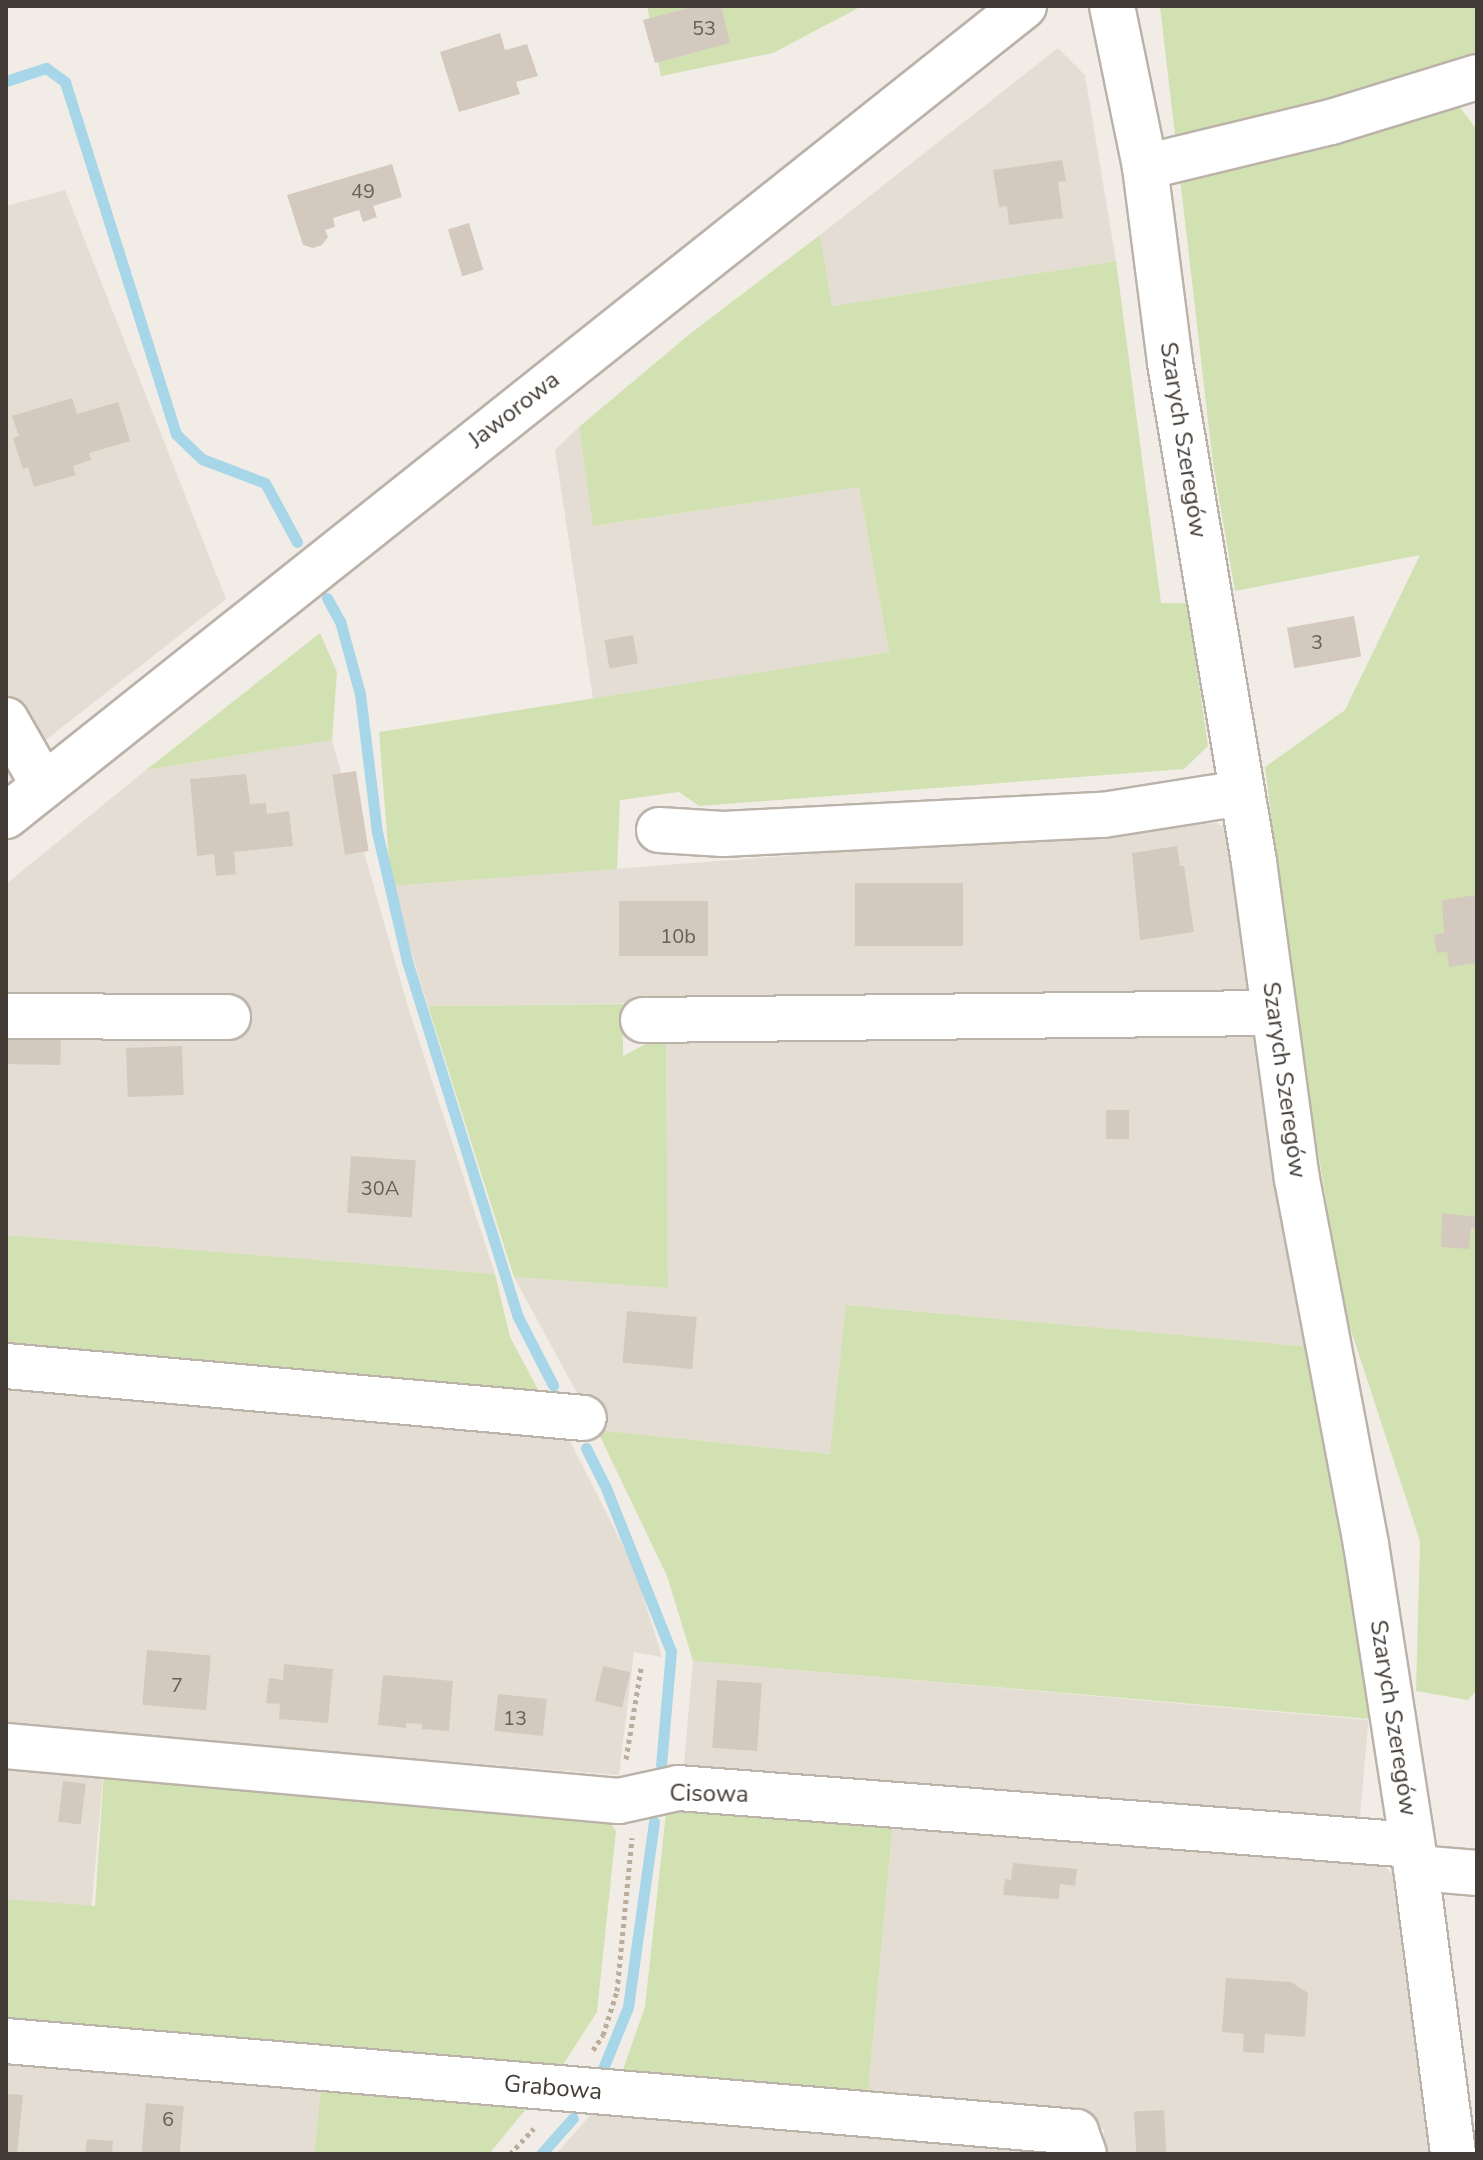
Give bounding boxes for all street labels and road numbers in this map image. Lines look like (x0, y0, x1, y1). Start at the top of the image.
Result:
street label: Szarych Szeregów (1153, 340, 1213, 540)
street label: Jaworowa (463, 365, 565, 455)
street label: Szarych Szeregów (1256, 980, 1312, 1180)
street label: Szarych Szeregów (1363, 1618, 1423, 1818)
street label: Cisowa (669, 1779, 749, 1809)
street label: Grabowa (503, 2069, 603, 2107)

